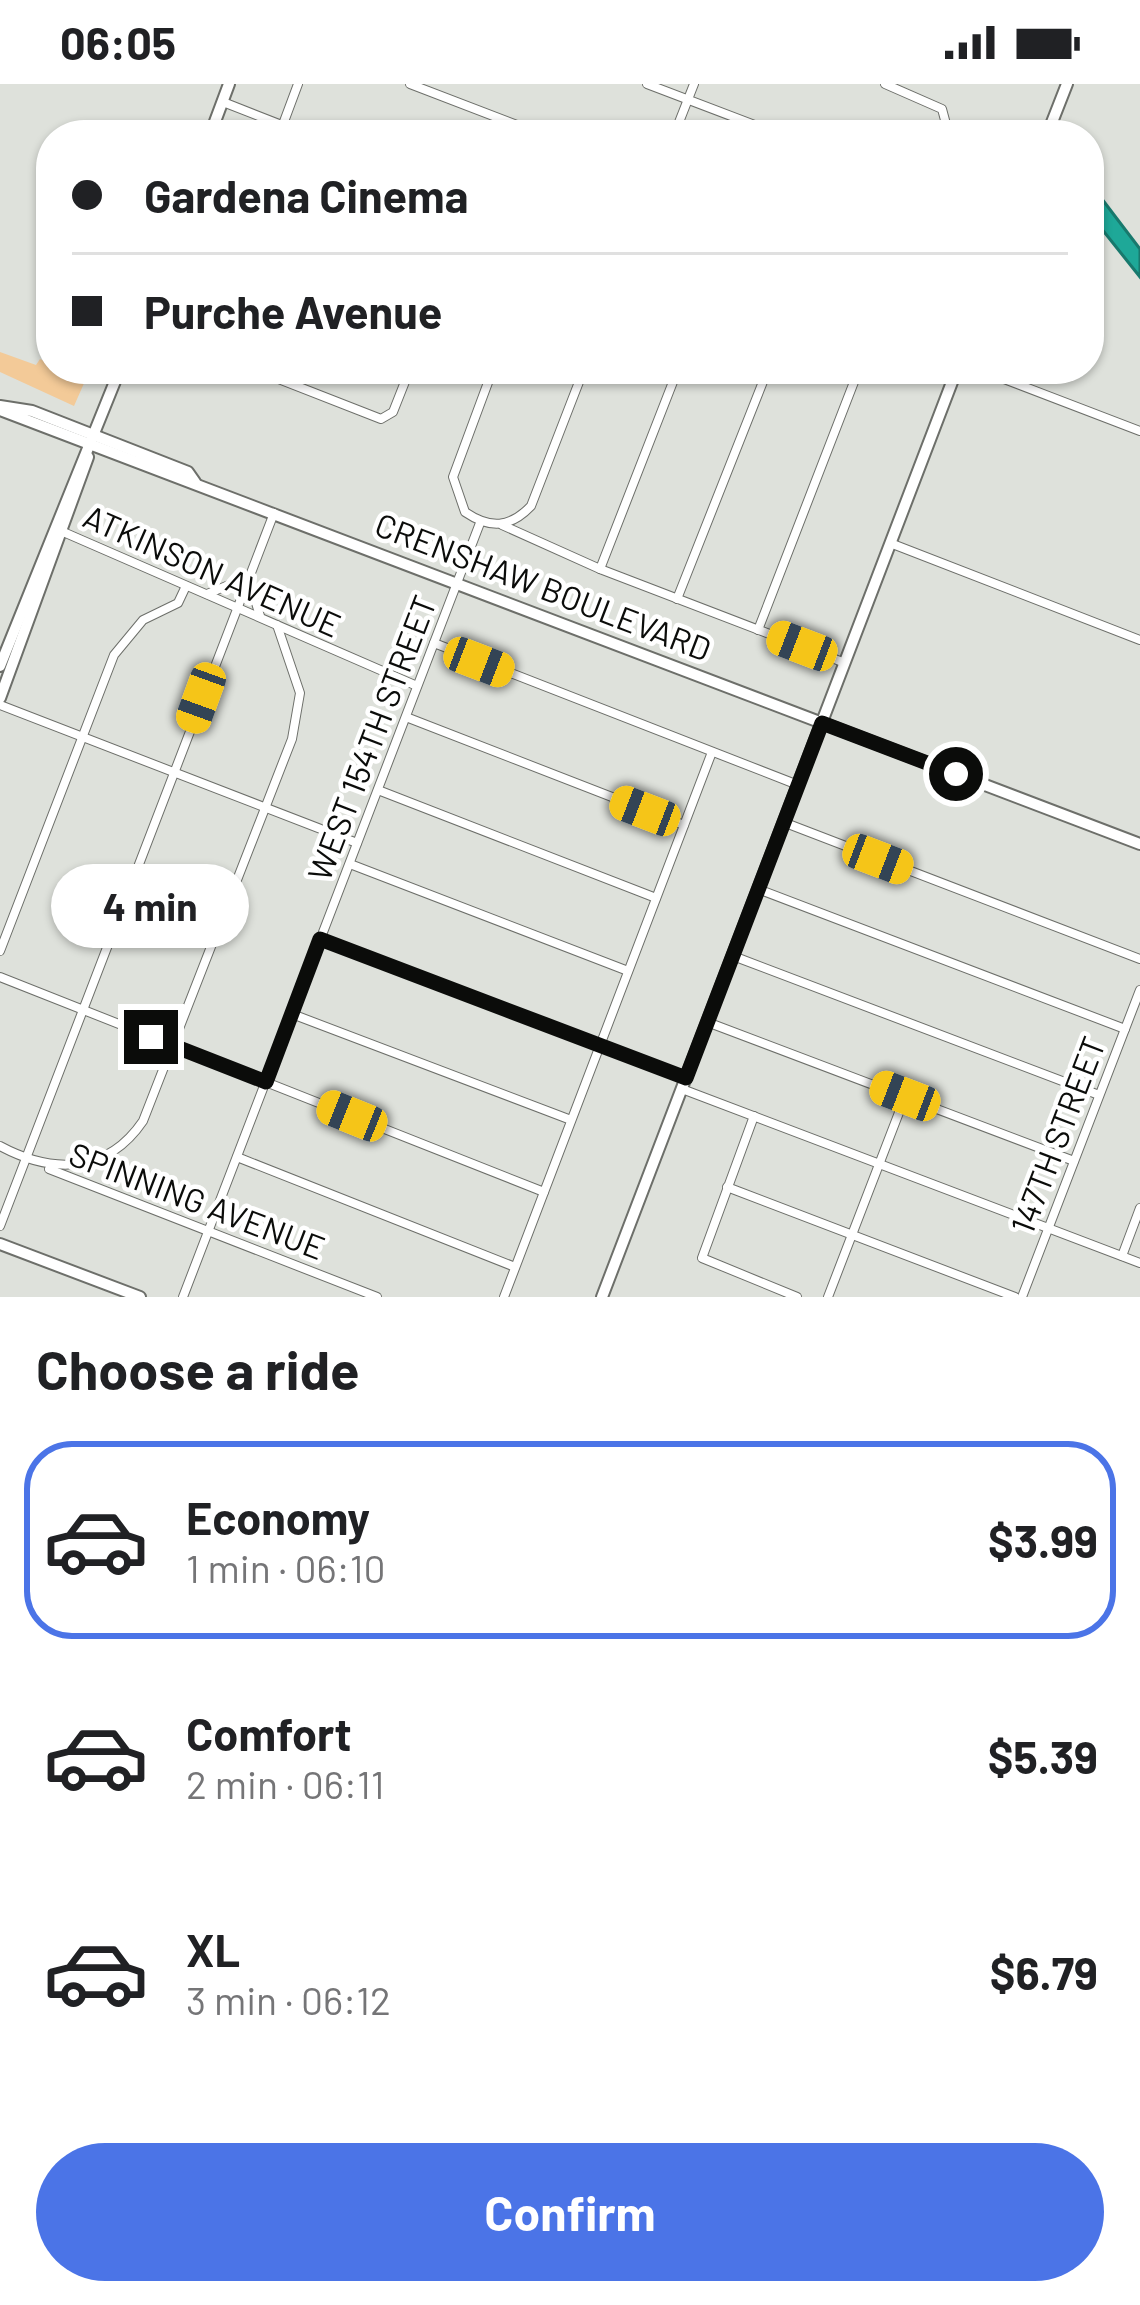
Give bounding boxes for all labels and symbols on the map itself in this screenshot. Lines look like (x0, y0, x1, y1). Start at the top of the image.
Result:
street label: ATKINSON AVENUE (78, 495, 347, 645)
street label: CRENSHAW BOULEVARD (370, 504, 717, 669)
street label: WEST 154TH STREET (298, 589, 444, 886)
car (762, 616, 842, 676)
car (439, 632, 519, 692)
car (172, 658, 230, 738)
route start (929, 747, 983, 801)
car (605, 781, 685, 841)
car (838, 829, 918, 889)
callout: 4 min (52, 863, 250, 947)
route end (124, 1010, 178, 1064)
street label: 147TH STREET (1001, 1031, 1113, 1239)
car (865, 1066, 945, 1126)
car (312, 1086, 392, 1146)
street label: SPINNING AVENUE (64, 1133, 331, 1267)

